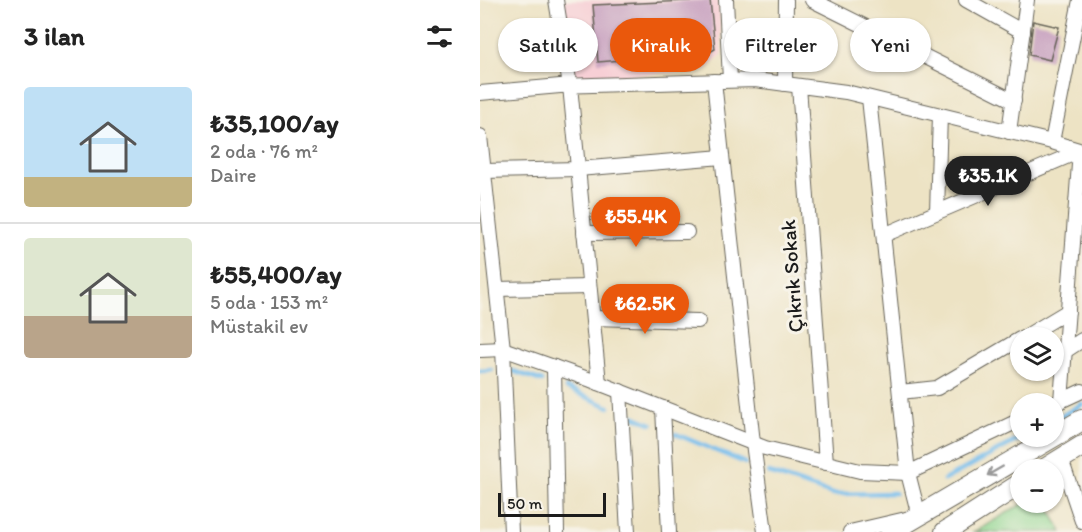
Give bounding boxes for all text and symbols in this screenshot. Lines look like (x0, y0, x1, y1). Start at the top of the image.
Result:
chip: Satılık (498, 18, 598, 72)
chip: Kiralık (610, 18, 712, 72)
chip: Filtreler (724, 18, 838, 72)
chip: Yeni (850, 18, 931, 72)
text: 3 ilan (24, 20, 85, 52)
icon: filters (423, 20, 456, 53)
text: ₺35,100/ay (210, 107, 339, 139)
icon: home (72, 111, 144, 183)
text: 2 oda · 76 m² (210, 139, 318, 163)
pin: ₺35.1K (939, 156, 1037, 207)
text: Daire (210, 163, 256, 187)
text: ₺35.1K (958, 163, 1018, 187)
pin: ₺55.4K (587, 197, 685, 248)
text: ₺55.4K (605, 204, 667, 228)
street label: Çıkrık Sokak (775, 219, 808, 333)
text: ₺55,400/ay (210, 258, 342, 290)
icon: home (72, 262, 144, 334)
pin: ₺62.5K (596, 284, 694, 335)
text: 5 oda · 153 m² (210, 290, 328, 314)
text: ₺62.5K (615, 291, 675, 315)
text: Müstakil ev (210, 314, 308, 338)
map controls (1010, 327, 1064, 513)
button: layers (1010, 327, 1064, 381)
button: + (1010, 393, 1064, 447)
button: − (1010, 459, 1064, 513)
one-way arrow (987, 465, 1004, 477)
scale bar (498, 490, 606, 518)
text: 50 m (507, 494, 542, 513)

